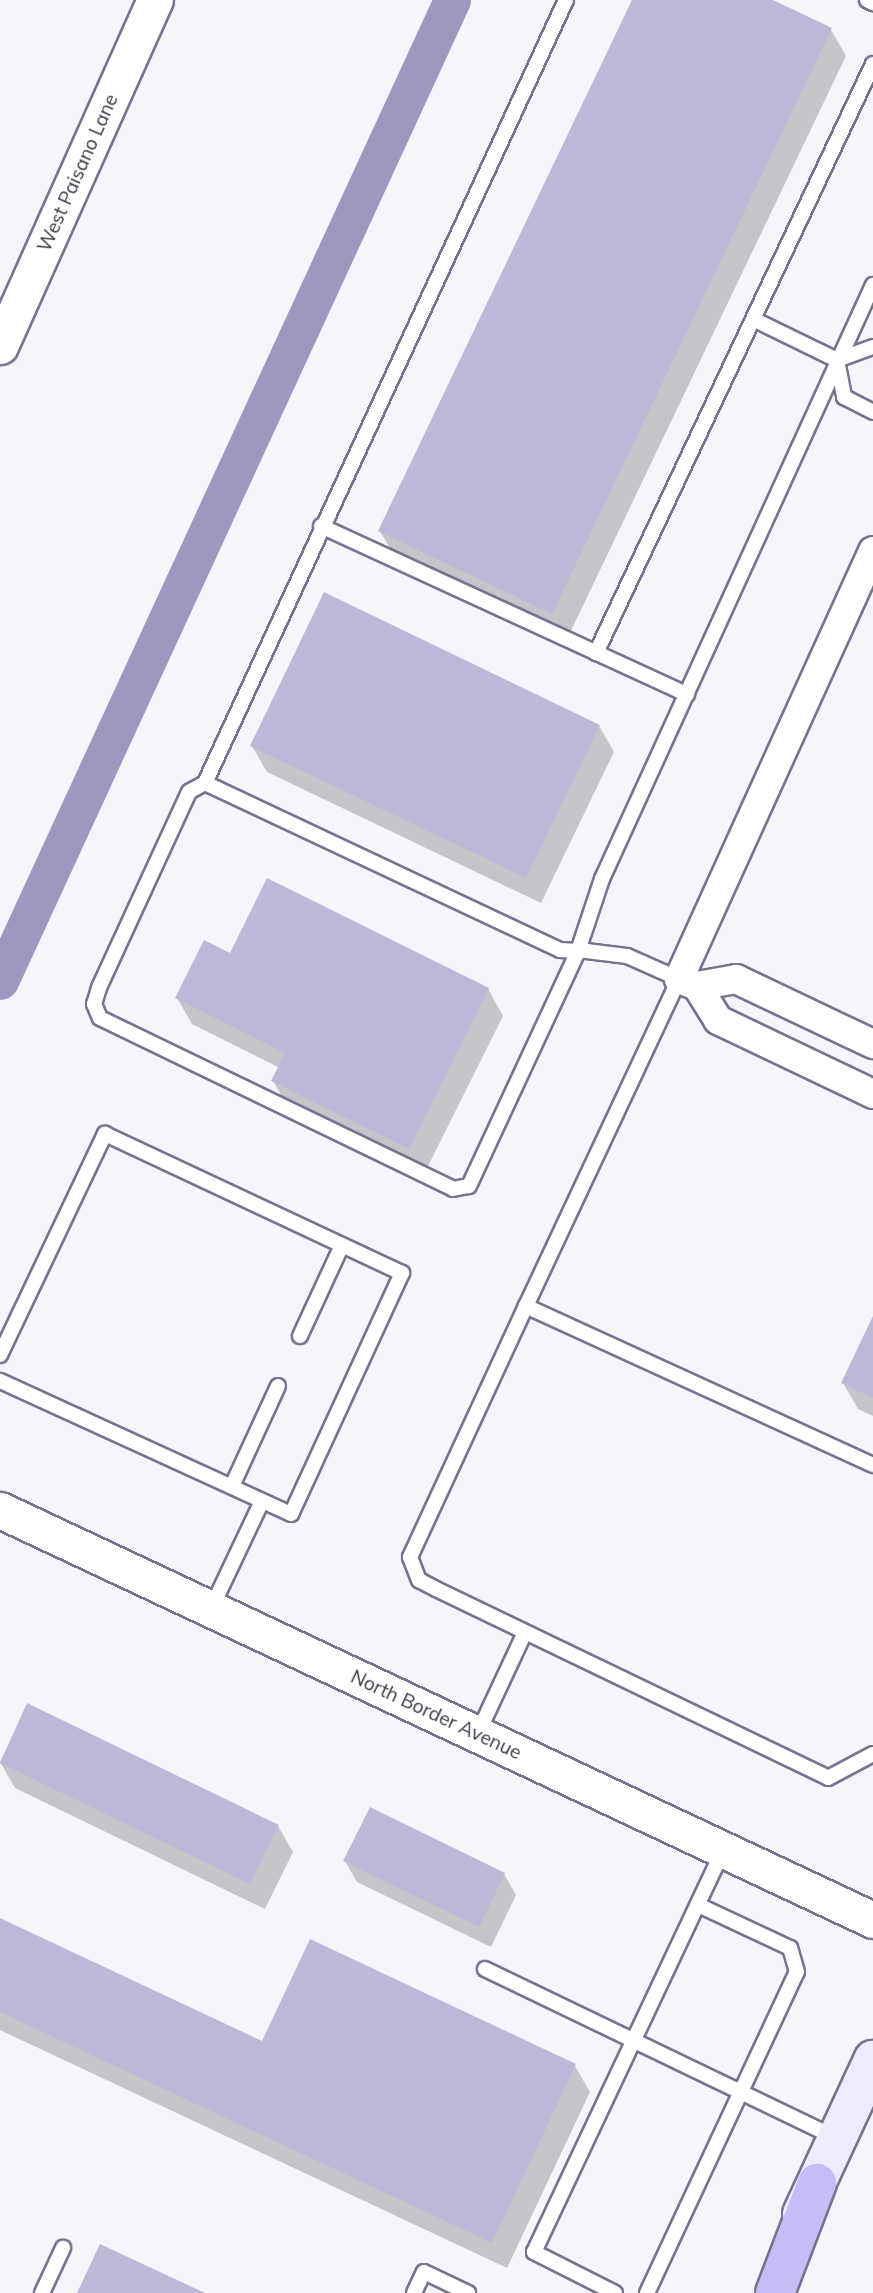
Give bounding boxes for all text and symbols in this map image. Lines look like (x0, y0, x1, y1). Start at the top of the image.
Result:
street label: West Paisano Lane (33, 91, 123, 255)
street label: North Border Avenue (347, 1665, 525, 1765)

